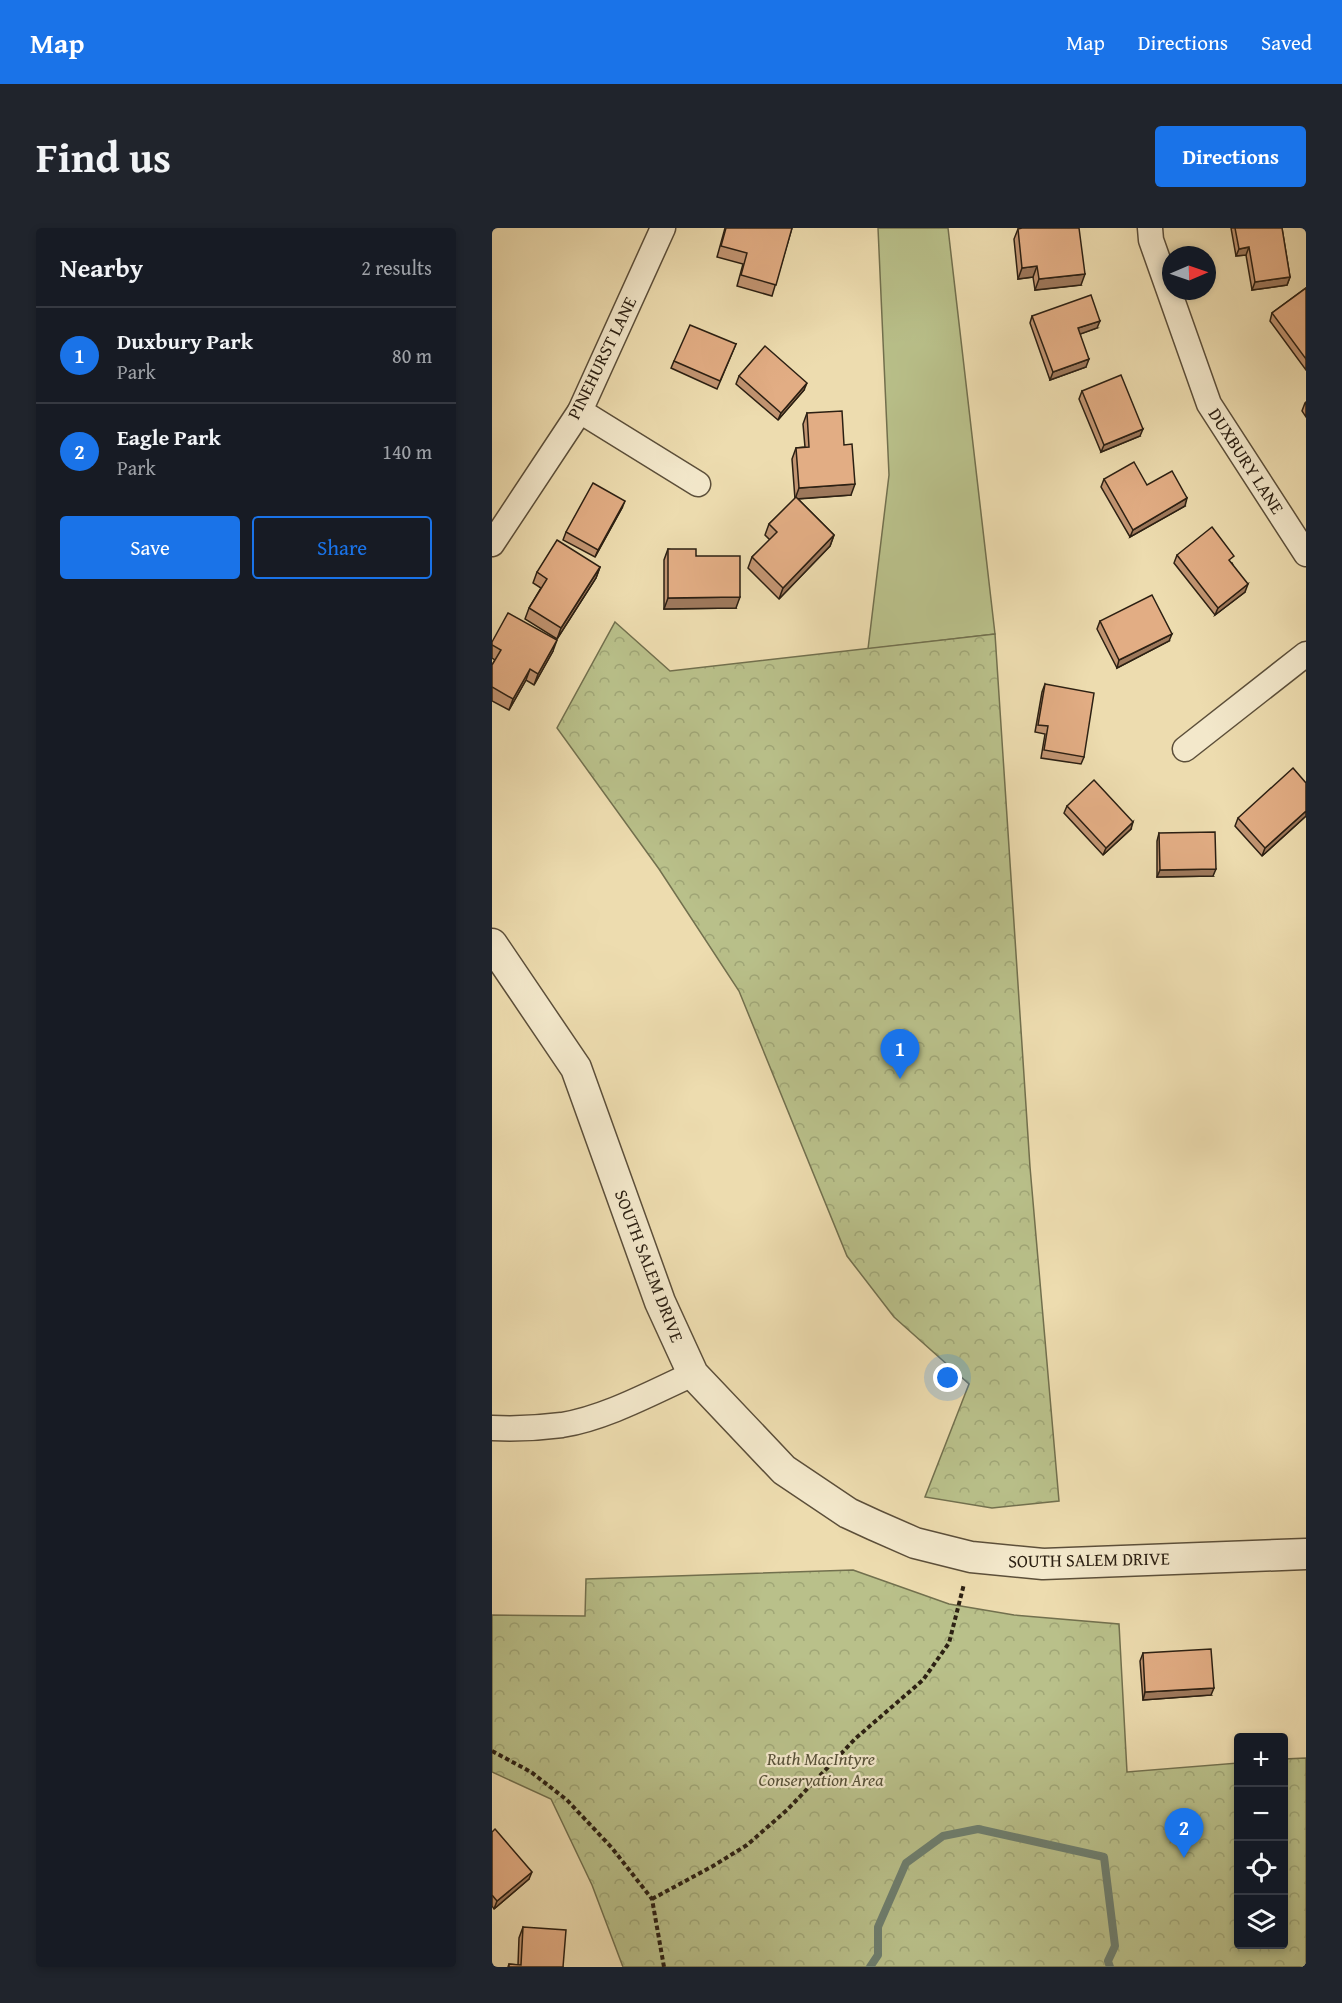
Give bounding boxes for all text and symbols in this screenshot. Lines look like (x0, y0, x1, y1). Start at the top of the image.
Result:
text: Map (30, 22, 84, 63)
text: Map (1066, 27, 1105, 58)
text: Directions (1138, 27, 1228, 58)
text: Saved (1261, 27, 1312, 58)
text: Find us (36, 126, 171, 187)
button: Directions (1155, 126, 1306, 187)
north arrow (1162, 246, 1216, 300)
text: Nearby (60, 248, 143, 287)
text: 2 results (361, 253, 432, 282)
street label: PINEHURST LANE (560, 292, 643, 424)
text: Duxbury Park (117, 325, 253, 357)
text: 1 (74, 341, 85, 370)
text: 80 m (392, 341, 432, 370)
text: Park (117, 357, 156, 386)
street label: DUXBURY LANE (1202, 402, 1291, 519)
text: Eagle Park (117, 421, 221, 453)
text: 2 (74, 437, 85, 466)
text: 140 m (382, 437, 432, 466)
text: Park (117, 453, 156, 482)
button: Save (60, 516, 240, 579)
button: Share (252, 516, 432, 579)
pin: 1 (880, 1030, 920, 1079)
street label: SOUTH SALEM DRIVE (608, 1186, 691, 1346)
your location (933, 1363, 962, 1392)
street label: SOUTH SALEM DRIVE (1008, 1545, 1170, 1574)
map controls (1234, 1733, 1288, 1949)
button: + (1234, 1733, 1288, 1787)
park label: Ruth MacIntyre Conservation Area (758, 1745, 884, 1793)
button: − (1234, 1787, 1288, 1841)
pin: 2 (1164, 1808, 1204, 1858)
button: locate (1234, 1841, 1288, 1895)
button: layers (1234, 1895, 1288, 1949)

